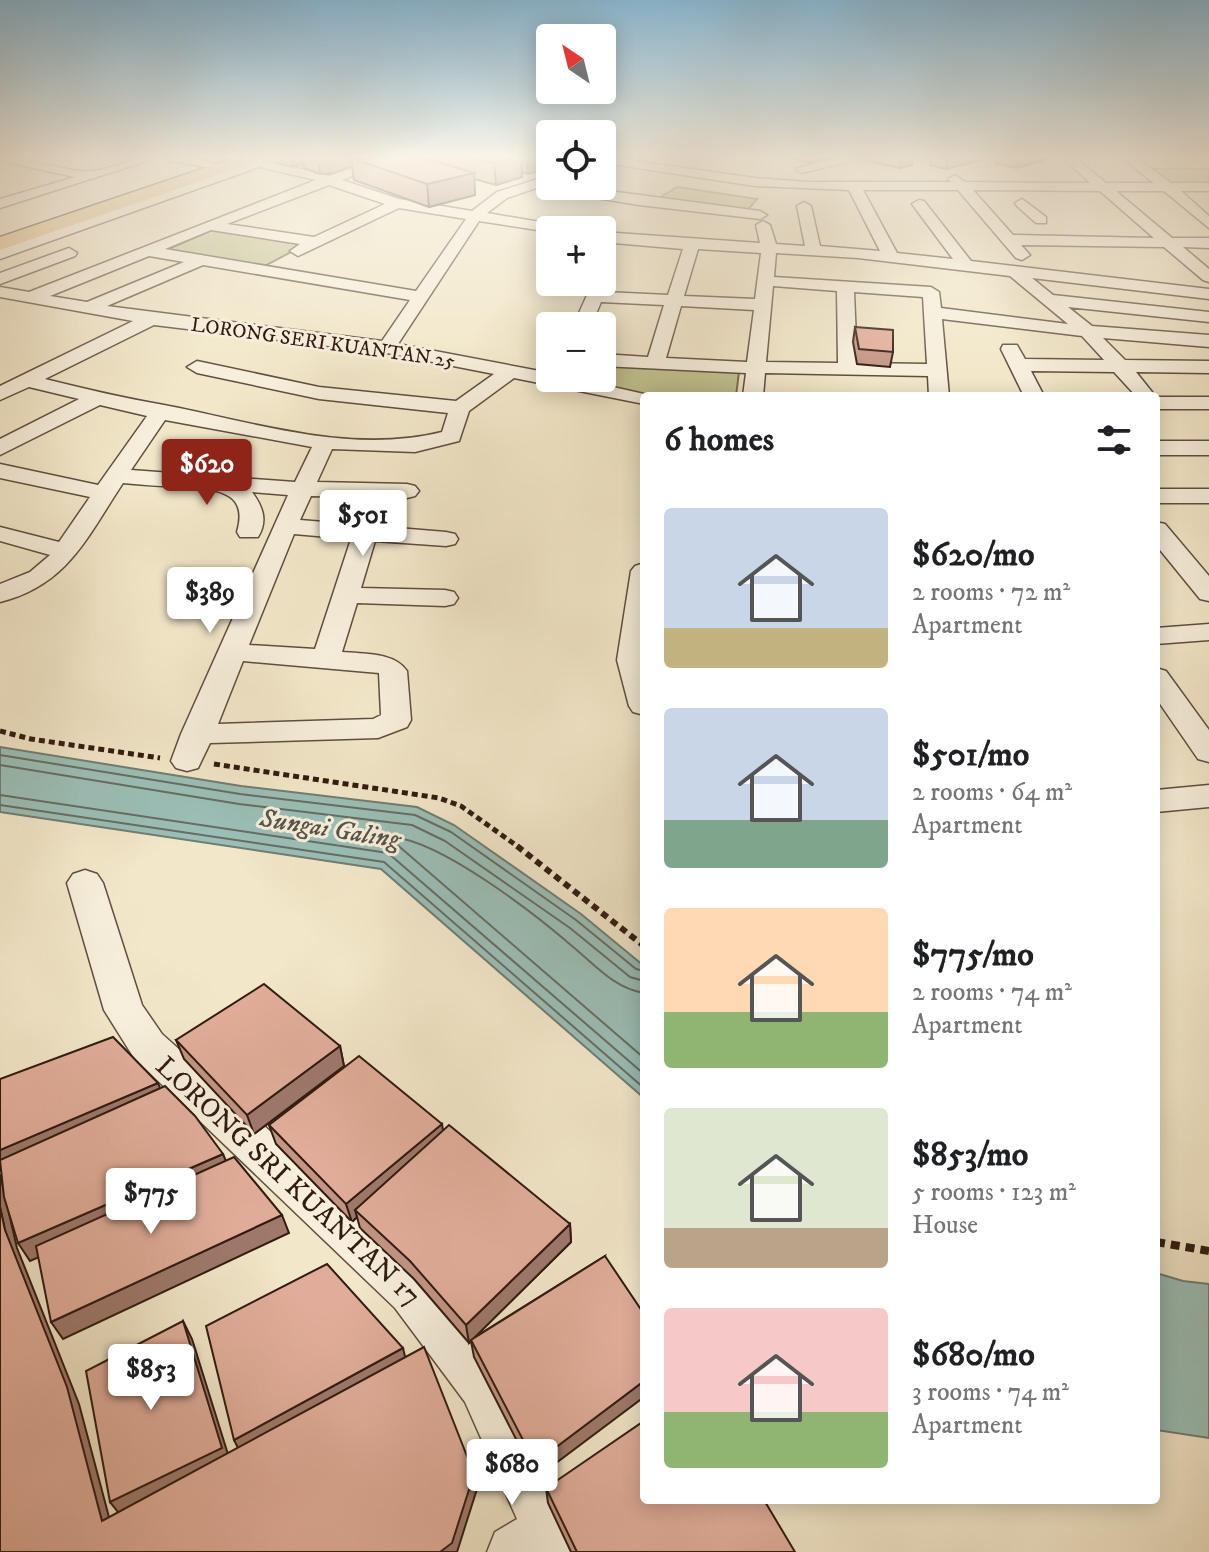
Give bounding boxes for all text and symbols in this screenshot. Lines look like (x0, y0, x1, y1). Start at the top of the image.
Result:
north arrow (536, 24, 616, 104)
map controls (536, 24, 616, 392)
button: locate (536, 120, 616, 200)
button: + (536, 216, 616, 296)
button: − (536, 312, 616, 392)
street label: LORONG SERI KUANTAN 25 (189, 313, 456, 374)
icon: filters (1092, 418, 1136, 462)
text: 6 homes (664, 419, 774, 461)
pin: $620 (160, 439, 254, 507)
text: $620 (180, 448, 234, 481)
pin: $501 (316, 490, 410, 558)
text: $501 (338, 499, 388, 532)
text: $620/mo (912, 534, 1034, 576)
icon: home (728, 540, 824, 636)
pin: $389 (163, 567, 257, 635)
text: $389 (185, 576, 235, 609)
text: 2 rooms · 72 m² (912, 576, 1070, 609)
text: Apartment (912, 609, 1023, 642)
text: $501/mo (912, 734, 1029, 776)
icon: home (728, 740, 824, 836)
text: 2 rooms · 64 m² (912, 776, 1072, 809)
water label: Sungai Galing (256, 802, 404, 857)
text: Apartment (912, 809, 1023, 842)
text: $775/mo (912, 934, 1034, 976)
icon: home (728, 940, 824, 1036)
text: 2 rooms · 74 m² (912, 976, 1072, 1009)
text: Apartment (912, 1009, 1023, 1042)
street label: LORONG SRI KUANTAN 17 (148, 1049, 428, 1313)
text: $853/mo (912, 1134, 1028, 1176)
icon: home (728, 1140, 824, 1236)
pin: $775 (104, 1168, 198, 1236)
text: 5 rooms · 123 m² (912, 1176, 1076, 1209)
text: $775 (124, 1177, 178, 1210)
text: House (912, 1209, 978, 1242)
text: $680/mo (912, 1334, 1035, 1376)
icon: home (728, 1340, 824, 1436)
pin: $853 (104, 1344, 198, 1412)
text: $853 (126, 1353, 176, 1386)
text: 3 rooms · 74 m² (912, 1376, 1069, 1409)
text: Apartment (912, 1409, 1023, 1442)
pin: $680 (465, 1439, 559, 1507)
text: $680 (485, 1448, 539, 1481)

